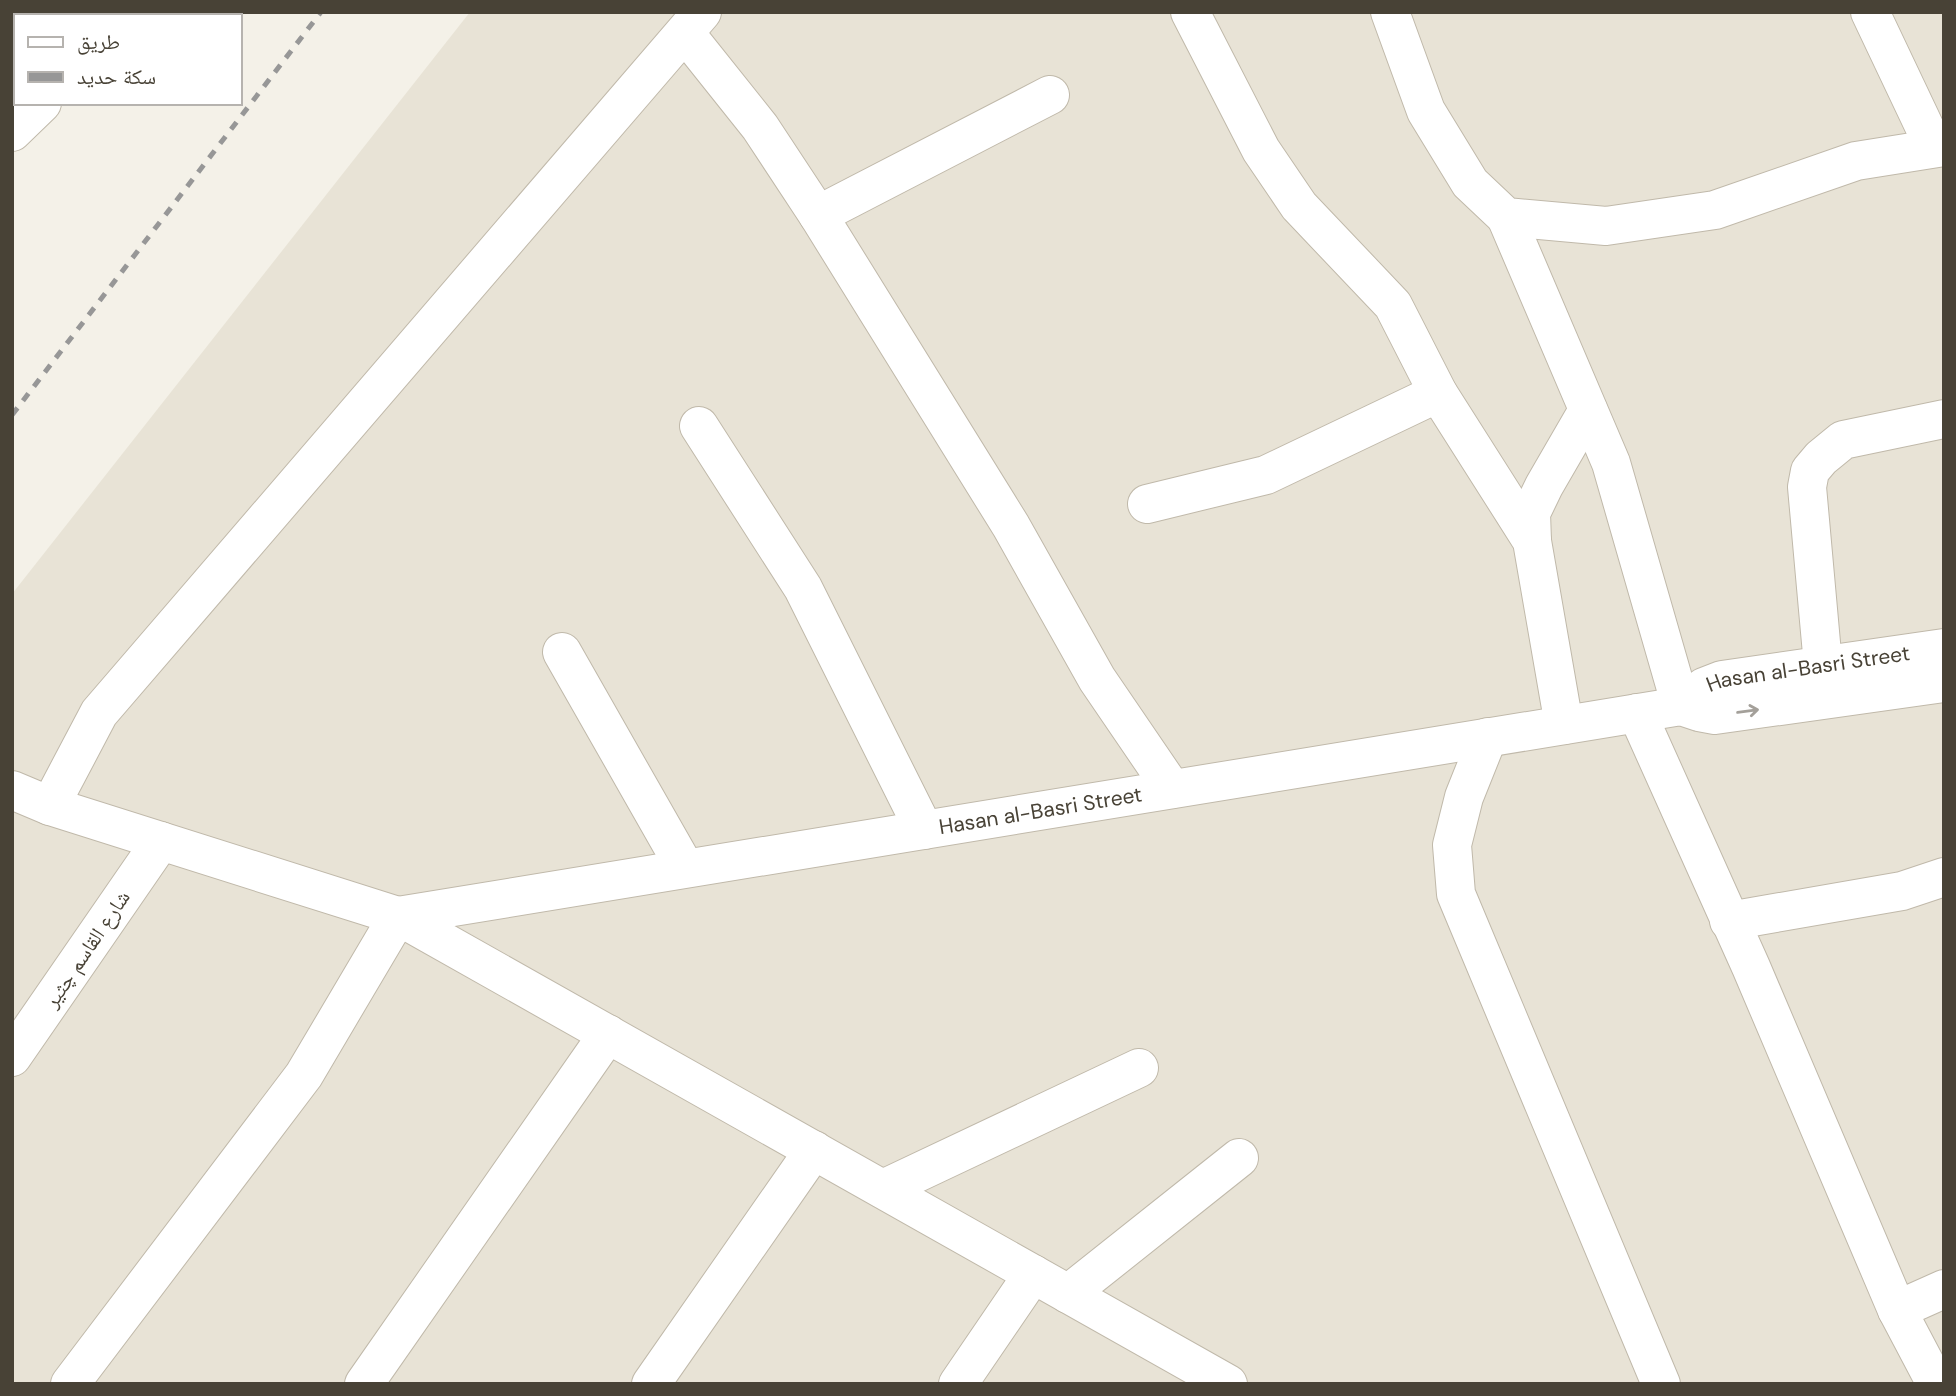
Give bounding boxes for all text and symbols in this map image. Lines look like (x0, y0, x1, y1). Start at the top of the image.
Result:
legend (14, 14, 242, 105)
text: طريق (77, 28, 120, 56)
text: سكة حديد (77, 63, 156, 91)
street label: Hasan al-Basri Street (1702, 639, 1912, 699)
one-way arrow (1736, 704, 1759, 717)
street label: Hasan al-Basri Street (937, 780, 1144, 841)
street label: شارع القاسم چثير (37, 885, 137, 1014)

